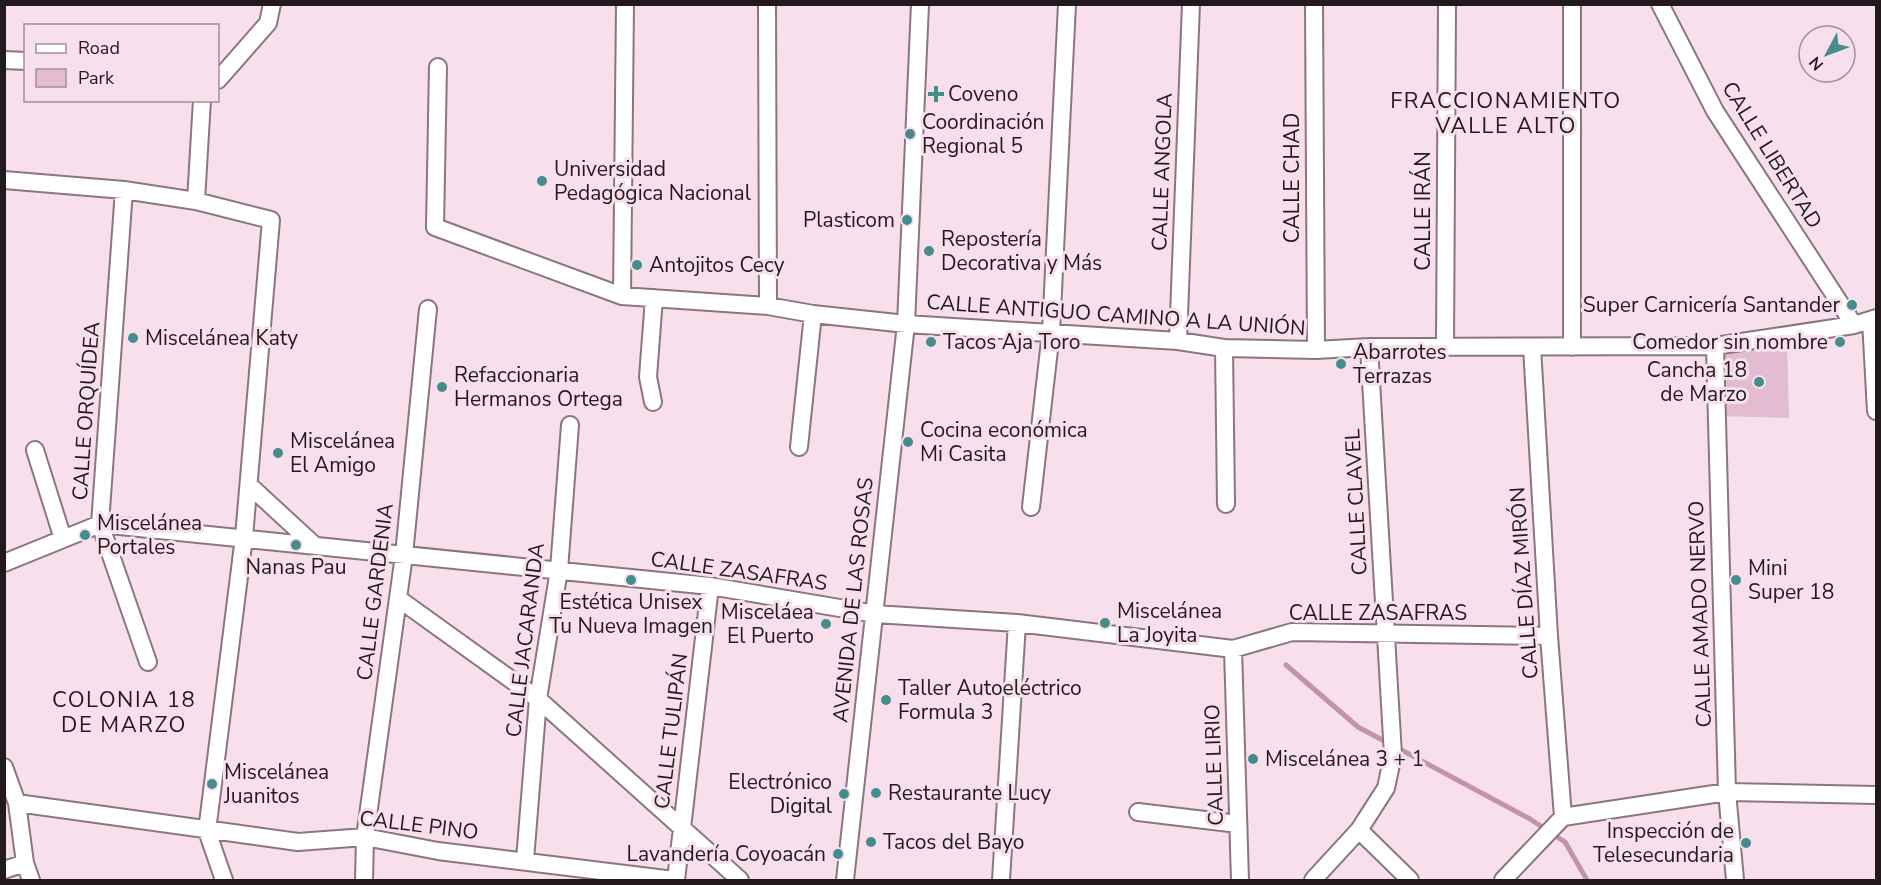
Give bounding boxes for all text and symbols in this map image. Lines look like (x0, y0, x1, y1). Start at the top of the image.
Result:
legend (24, 24, 219, 102)
north arrow (1797, 24, 1857, 84)
text: Road (78, 36, 120, 60)
text: N (1804, 51, 1829, 75)
text: Park (78, 66, 115, 90)
street label: CALLE LIBERTAD (1716, 76, 1828, 234)
place label: Coveno (948, 80, 1018, 108)
district label: FRACCIONAMIENTO VALLE ALTO (1390, 86, 1622, 141)
marker: Coveno (929, 87, 943, 101)
street label: CALLE ANGOLA (1145, 93, 1179, 251)
place label: Coordinación Regional 5 (922, 108, 1045, 160)
street label: CALLE CHAD (1278, 113, 1306, 243)
marker: Coordinación Regional 5 (903, 127, 917, 141)
street label: CALLE IRÁN (1409, 151, 1437, 271)
place label: Universidad Pedagógica Nacional (554, 155, 752, 207)
marker: Universidad Pedagógica Nacional (535, 174, 549, 188)
place label: Plasticom (803, 206, 895, 234)
marker: Plasticom (900, 213, 914, 227)
place label: Repostería Decorativa y Más (941, 225, 1102, 277)
marker: Repostería Decorativa y Más (922, 244, 936, 258)
place label: Antojitos Cecy (649, 251, 785, 279)
marker: Antojitos Cecy (630, 258, 644, 272)
street label: CALLE ANTIGUO CAMINO A LA UNIÓN (925, 288, 1307, 342)
place label: Super Carnicería Santander (1583, 291, 1840, 319)
marker: Super Carnicería Santander (1845, 298, 1859, 312)
street label: CALLE ORQUÍDEA (66, 321, 106, 501)
place label: Miscelánea Katy (145, 324, 298, 352)
place label: Tacos Aja Toro (943, 328, 1080, 356)
place label: Comedor sin nombre (1632, 328, 1828, 356)
marker: Miscelánea Katy (126, 331, 140, 345)
marker: Tacos Aja Toro (924, 335, 938, 349)
marker: Comedor sin nombre (1833, 335, 1847, 349)
place label: Abarrotes Terrazas (1353, 338, 1447, 390)
place label: Cancha 18 de Marzo (1647, 356, 1747, 408)
marker: Abarrotes Terrazas (1334, 357, 1348, 371)
place label: Refaccionaria Hermanos Ortega (454, 361, 623, 413)
marker: Cancha 18 de Marzo (1752, 375, 1766, 389)
marker: Refaccionaria Hermanos Ortega (435, 380, 449, 394)
place label: Cocina económica Mi Casita (920, 416, 1088, 468)
place label: Miscelánea El Amigo (290, 427, 395, 479)
street label: CALLE CLAVEL (1338, 427, 1374, 576)
marker: Cocina económica Mi Casita (901, 435, 915, 449)
marker: Miscelánea El Amigo (271, 446, 285, 460)
street label: AVENIDA DE LAS ROSAS (826, 476, 880, 724)
street label: CALLE DÍAZ MIRÓN (1503, 486, 1545, 680)
street label: CALLE AMADO NERVO (1682, 500, 1718, 728)
street label: CALLE GARDENIA (350, 502, 400, 682)
place label: Miscelánea Portales (97, 509, 202, 561)
marker: Miscelánea Portales (78, 528, 92, 542)
marker: Nanas Pau (289, 538, 303, 552)
street label: CALLE JACARANDA (499, 541, 551, 739)
street label: CALLE ZASAFRAS (649, 545, 829, 597)
place label: Nanas Pau (246, 553, 346, 581)
place label: Mini Super 18 (1748, 554, 1834, 606)
marker: Estética Unisex Tu Nueva Imagen (624, 573, 638, 587)
marker: Mini Super 18 (1729, 573, 1743, 587)
place label: Estética Unisex Tu Nueva Imagen (549, 588, 713, 640)
place label: Miscelánea La Joyita (1117, 597, 1222, 649)
place label: Misceláea El Puerto (721, 598, 814, 650)
street label: CALLE ZASAFRAS (1289, 599, 1467, 627)
marker: Miscelánea La Joyita (1098, 616, 1112, 630)
marker: Misceláea El Puerto (819, 617, 833, 631)
street label: CALLE TULIPÁN (648, 651, 694, 811)
place label: Taller Autoeléctrico Formula 3 (898, 674, 1082, 726)
district label: COLONIA 18 DE MARZO (52, 685, 196, 740)
marker: Taller Autoeléctrico Formula 3 (879, 693, 893, 707)
street label: CALLE LIRIO (1198, 704, 1230, 826)
place label: Miscelánea 3 + 1 (1265, 745, 1424, 773)
marker: Miscelánea 3 + 1 (1246, 752, 1260, 766)
place label: Miscelánea Juanitos (223, 758, 329, 810)
place label: Electrónico Digital (728, 768, 833, 820)
marker: Miscelánea Juanitos (205, 777, 219, 791)
place label: Restaurante Lucy (888, 779, 1051, 807)
marker: Restaurante Lucy (869, 786, 883, 800)
marker: Electrónico Digital (837, 787, 851, 801)
street label: CALLE PINO (358, 804, 480, 846)
place label: Inspección de Telesecundaria (1593, 817, 1734, 869)
place label: Tacos del Bayo (883, 828, 1024, 856)
marker: Tacos del Bayo (864, 835, 878, 849)
marker: Inspección de Telesecundaria (1739, 836, 1753, 850)
place label: Lavandería Coyoacán (627, 840, 826, 868)
marker: Lavandería Coyoacán (831, 847, 845, 861)

